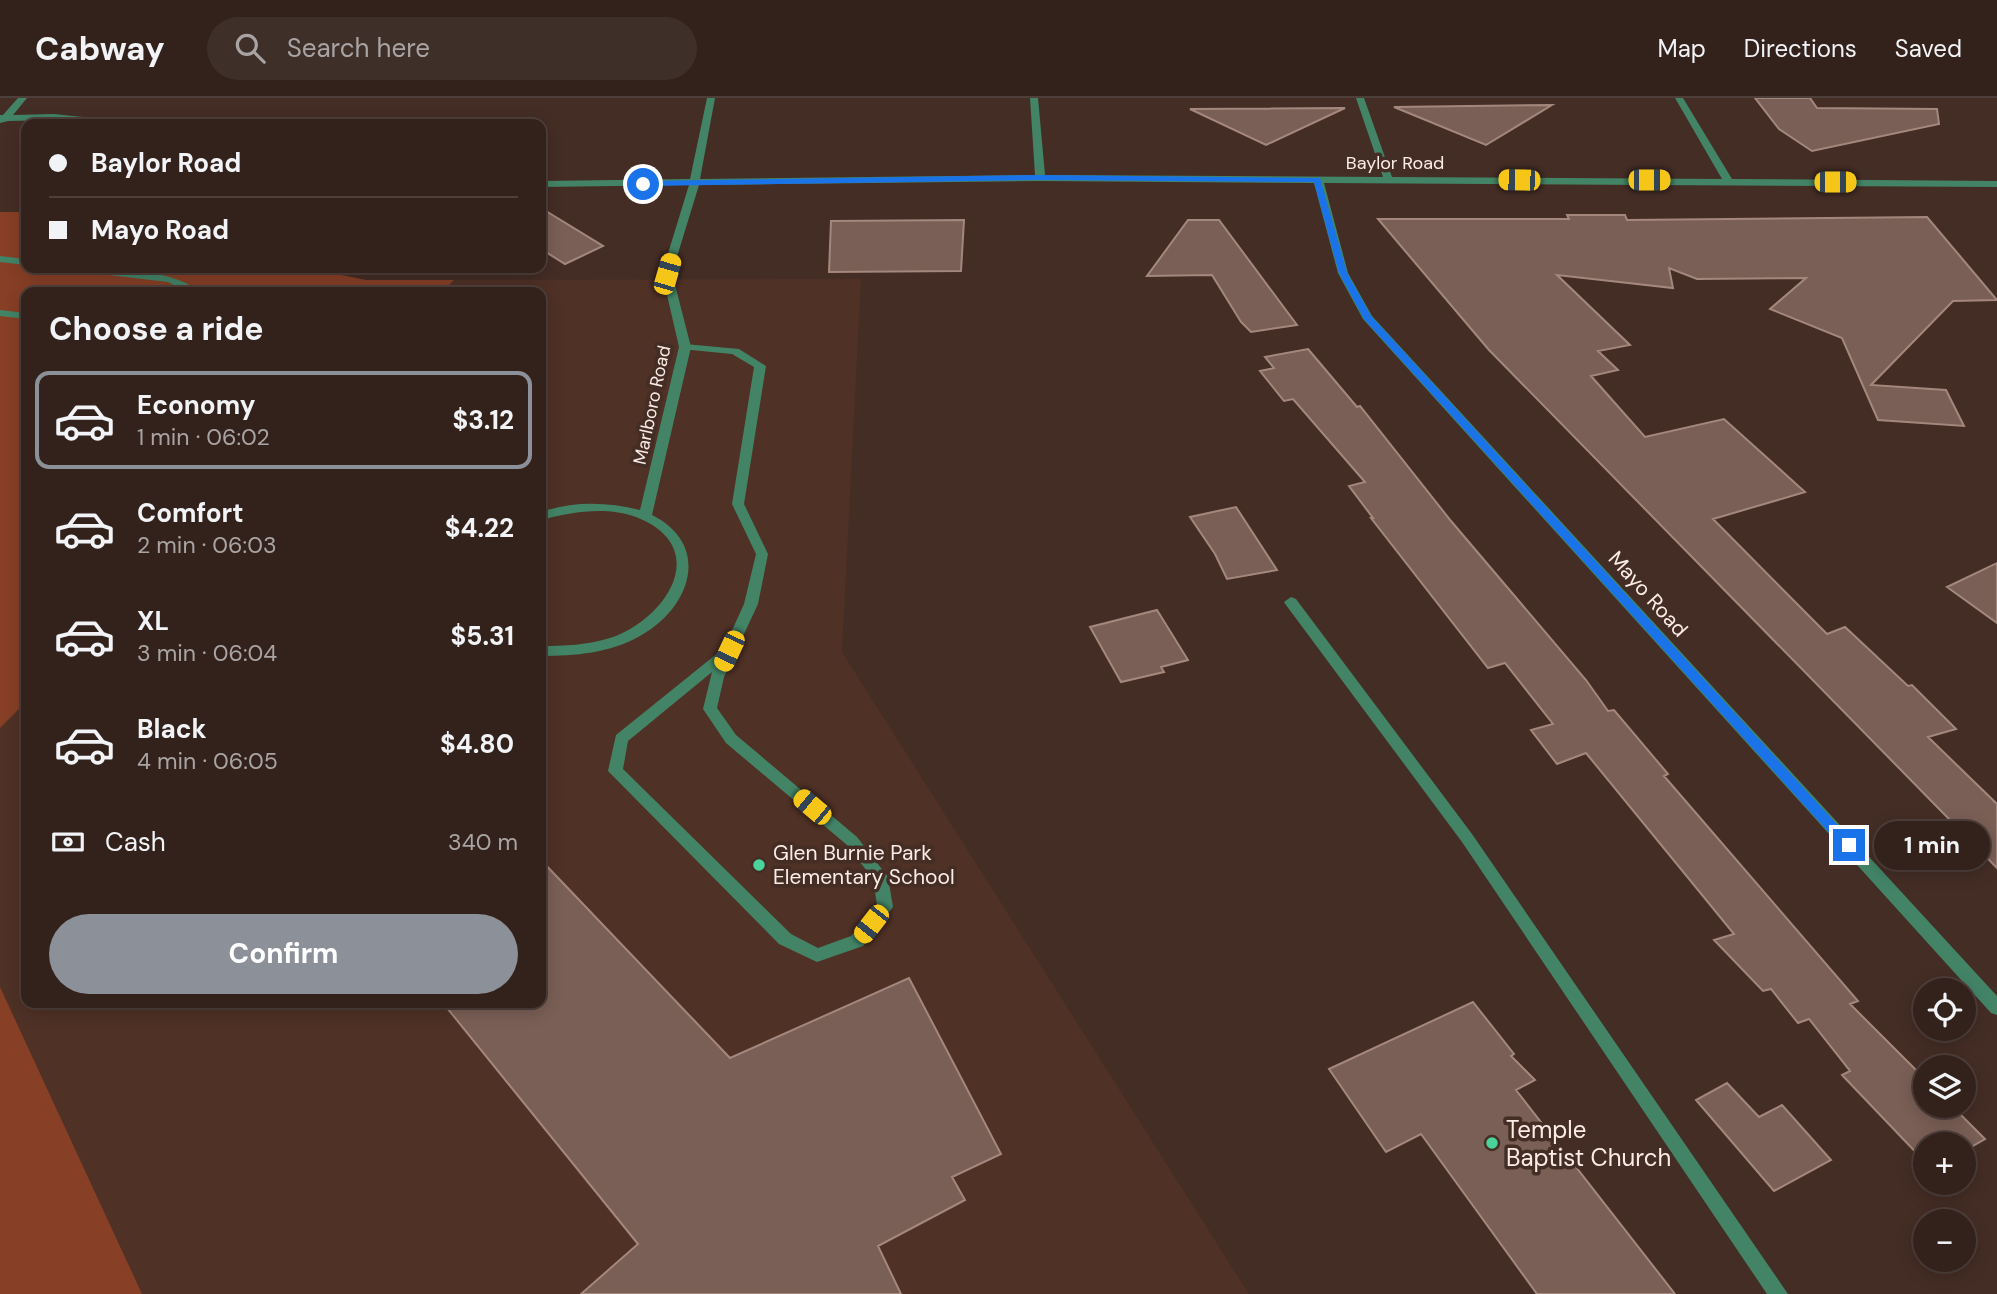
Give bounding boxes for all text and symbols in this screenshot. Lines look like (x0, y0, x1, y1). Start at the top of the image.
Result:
search box (207, 17, 697, 80)
text: Cabway (35, 27, 165, 70)
icon: search (231, 29, 269, 67)
text: Search here (287, 31, 430, 65)
text: Map (1658, 33, 1706, 64)
text: Directions (1744, 33, 1857, 64)
text: Saved (1895, 33, 1962, 64)
text: Baylor Road (91, 146, 241, 180)
street label: Baylor Road (1346, 151, 1444, 175)
route start (627, 168, 659, 200)
car (1498, 169, 1541, 191)
car (1629, 170, 1671, 191)
car (1815, 172, 1857, 193)
text: Mayo Road (91, 213, 229, 247)
car (652, 251, 683, 297)
text: Choose a ride (49, 308, 264, 350)
street label: Marlboro Road (628, 343, 676, 467)
text: Economy (137, 388, 255, 422)
icon: car (53, 389, 116, 452)
text: $3.12 (452, 403, 514, 437)
text: 1 min · 06:02 (137, 422, 270, 452)
text: Comfort (137, 496, 243, 530)
icon: car (53, 497, 116, 560)
text: $4.22 (445, 511, 514, 545)
text: 2 min · 06:03 (137, 530, 277, 560)
street label: Mayo Road (1602, 545, 1694, 643)
text: XL (137, 604, 169, 638)
icon: car (53, 605, 116, 668)
text: $5.31 (451, 619, 514, 653)
car (711, 628, 748, 674)
text: 3 min · 06:04 (137, 638, 277, 668)
text: Black (137, 712, 207, 746)
icon: car (53, 713, 116, 776)
text: $4.80 (440, 727, 514, 761)
text: 4 min · 06:05 (137, 746, 278, 776)
car (790, 785, 835, 829)
callout: 1 min (1874, 820, 1989, 870)
icon: cash (49, 823, 87, 861)
text: Cash (105, 825, 166, 859)
text: 340 m (448, 827, 518, 857)
route end (1833, 829, 1865, 861)
text: 1 min (1904, 830, 1960, 860)
place label: Glen Burnie Park Elementary School (773, 839, 955, 891)
marker: Glen Burnie Park Elementary School (751, 857, 767, 873)
car (850, 901, 893, 947)
button: Confirm (49, 914, 518, 994)
map controls (1913, 978, 1976, 1272)
button: locate (1913, 978, 1976, 1041)
button: layers (1913, 1055, 1976, 1118)
place label: Temple Baptist Church (1506, 1114, 1671, 1173)
button: + (1913, 1132, 1976, 1195)
marker: Temple Baptist Church (1484, 1135, 1500, 1151)
button: − (1913, 1209, 1976, 1272)

